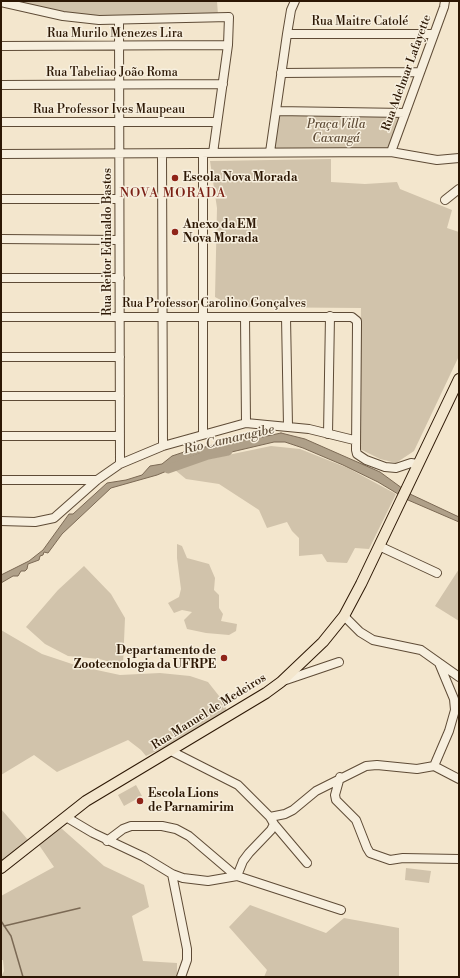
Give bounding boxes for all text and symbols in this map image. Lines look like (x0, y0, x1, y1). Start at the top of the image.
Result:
street label: Rua Adelmar Lafayette (379, 13, 435, 133)
street label: Rua Maitre Catolé (312, 15, 408, 29)
street label: Rua Murilo Menezes Lira (47, 27, 183, 41)
street label: Rua Tabeliao João Roma (46, 66, 178, 80)
street label: Rua Professor Ives Maupeau (33, 103, 185, 117)
park label: Praça Villa Caxangá (307, 118, 365, 146)
street label: Rua Reitor Edinaldo Bastos (101, 168, 115, 316)
place label: Escola Nova Morada (183, 171, 297, 185)
marker: Escola Nova Morada (170, 173, 180, 183)
district label: NOVA MORADA (120, 186, 226, 202)
place label: Anexo da EM Nova Morada (183, 218, 258, 246)
marker: Anexo da EM Nova Morada (170, 227, 180, 237)
street label: Rua Professor Carolino Gonçalves (122, 297, 306, 311)
water label: Rio Camaragibe (182, 422, 276, 458)
place label: Departamento de Zootecnologia da UFRPE (74, 644, 216, 672)
marker: Departamento de Zootecnologia da UFRPE (219, 653, 229, 663)
street label: Rua Manuel de Medeiros (149, 671, 269, 753)
place label: Escola Lions de Parnamirim (148, 787, 234, 815)
marker: Escola Lions de Parnamirim (135, 796, 145, 806)

